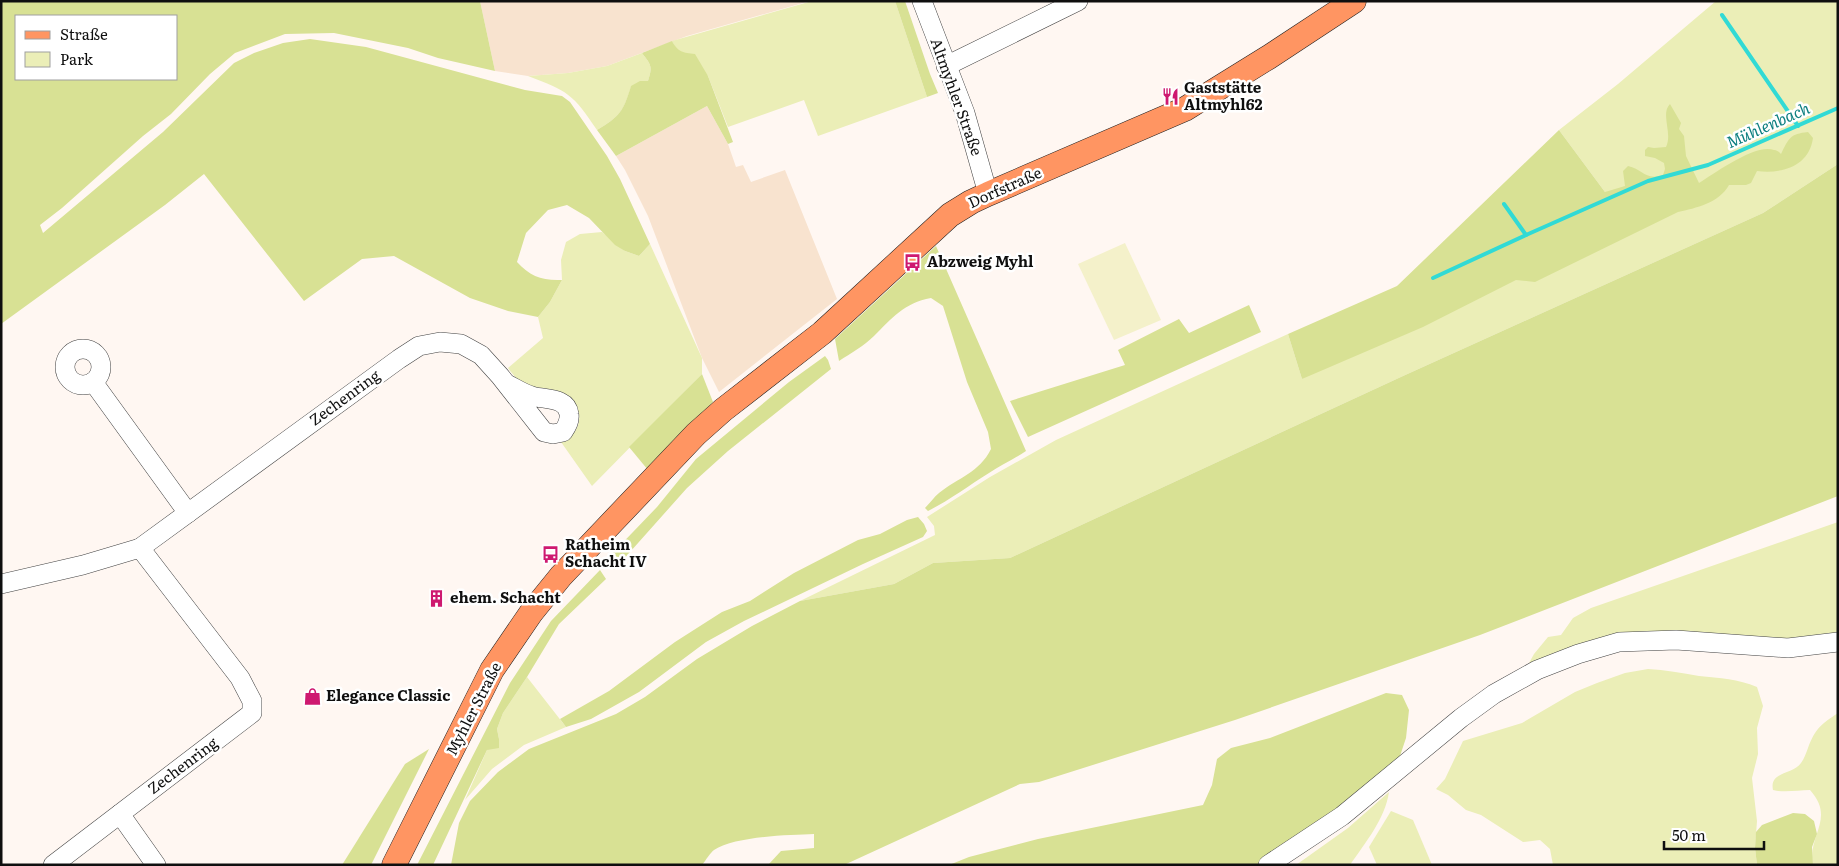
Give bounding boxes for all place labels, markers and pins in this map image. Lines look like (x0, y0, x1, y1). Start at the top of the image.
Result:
place label: Gaststätte Altmyhl62 (1184, 75, 1263, 115)
restaurant icon: Gaststätte Altmyhl62 (1160, 87, 1180, 107)
place label: Abzweig Myhl (927, 249, 1034, 272)
bus stop icon: Abzweig Myhl (903, 252, 923, 272)
place label: Ratheim Schacht IV (565, 532, 647, 572)
bus stop icon: Ratheim Schacht IV (541, 544, 561, 564)
place label: ehem. Schacht (450, 585, 561, 608)
building icon: ehem. Schacht (426, 588, 446, 608)
place label: Elegance Classic (326, 683, 450, 706)
shop icon: Elegance Classic (302, 686, 322, 706)

